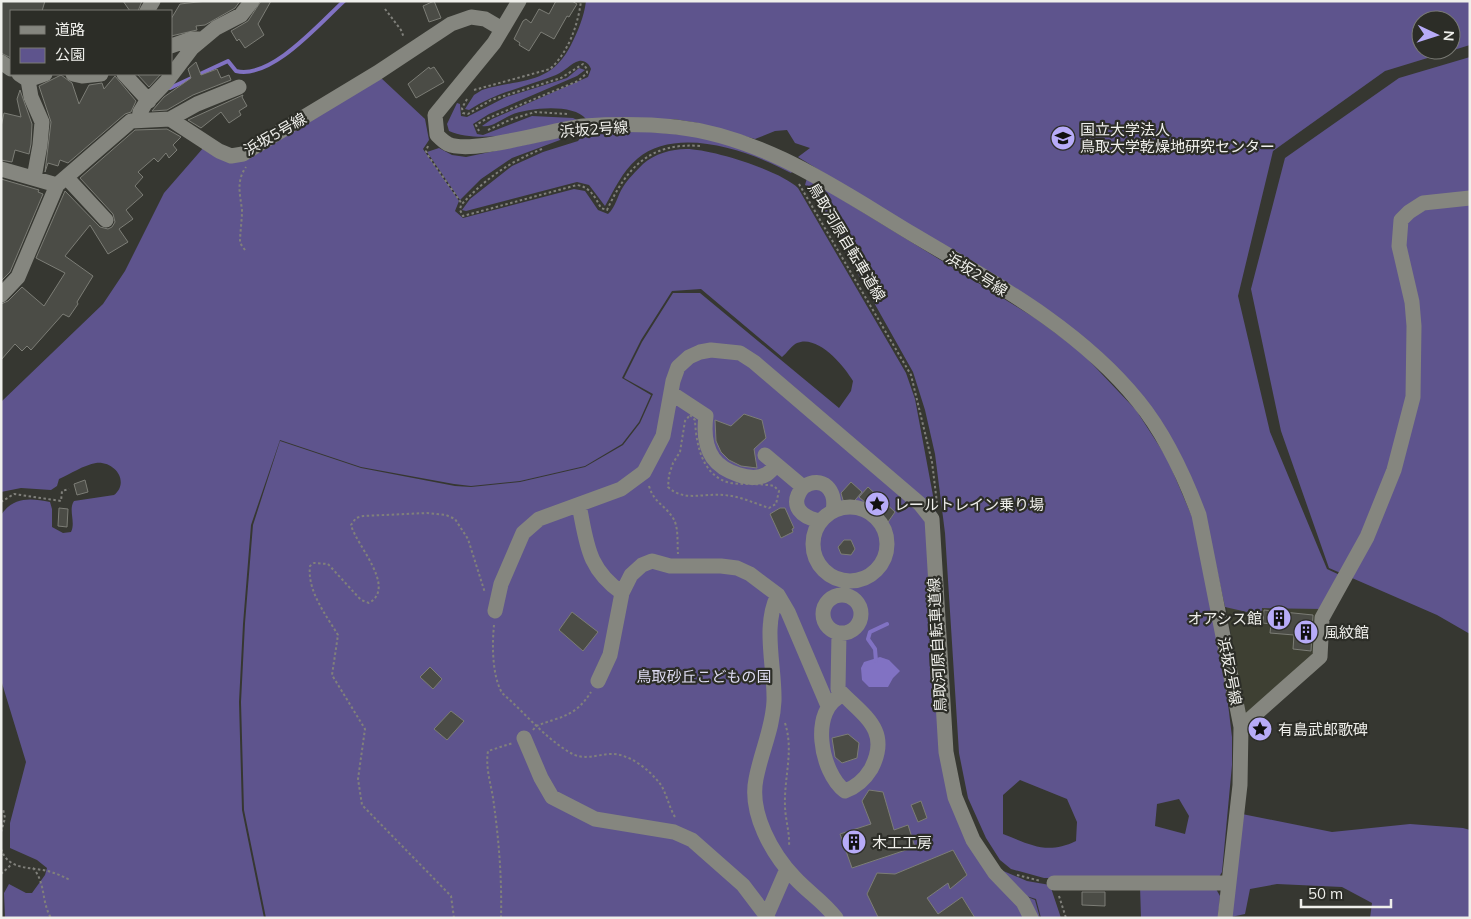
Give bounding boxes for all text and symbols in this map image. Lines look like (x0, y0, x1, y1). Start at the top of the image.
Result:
legend (10, 10, 172, 75)
north arrow (1411, 10, 1461, 60)
text: 道路 (55, 20, 85, 39)
text: N (1440, 30, 1458, 42)
text: 公園 (55, 45, 85, 64)
street label: 浜坂5号線 (240, 109, 310, 159)
street label: 浜坂2号線 (559, 117, 629, 141)
place label: 国立大学法人 鳥取大学乾燥地研究センター (1080, 120, 1275, 156)
school or university icon: 国立大学法人 鳥取大学乾燥地研究センター (1050, 125, 1076, 151)
street label: 鳥取河原自転車道線 (804, 179, 890, 305)
street label: 浜坂2号線 (943, 248, 1011, 300)
place icon: レールトレイン乗り場 (864, 491, 890, 517)
place label: レールトレイン乗り場 (894, 495, 1044, 514)
street label: 鳥取河原自転車道線 (924, 577, 950, 713)
building icon: オアシス館 (1266, 605, 1292, 631)
place label: オアシス館 (1188, 609, 1262, 628)
building icon: 風紋館 (1293, 619, 1319, 645)
place label: 風紋館 (1324, 623, 1369, 642)
street label: 浜坂2号線 (1214, 635, 1246, 707)
park label: 鳥取砂丘こどもの国 (636, 667, 772, 686)
place icon: 有島武郎歌碑 (1247, 716, 1273, 742)
place label: 有島武郎歌碑 (1278, 720, 1368, 739)
building icon: 木工工房 (841, 829, 867, 855)
place label: 木工工房 (872, 833, 932, 852)
scale bar (1301, 876, 1391, 908)
text: 50 m (1308, 884, 1343, 903)

